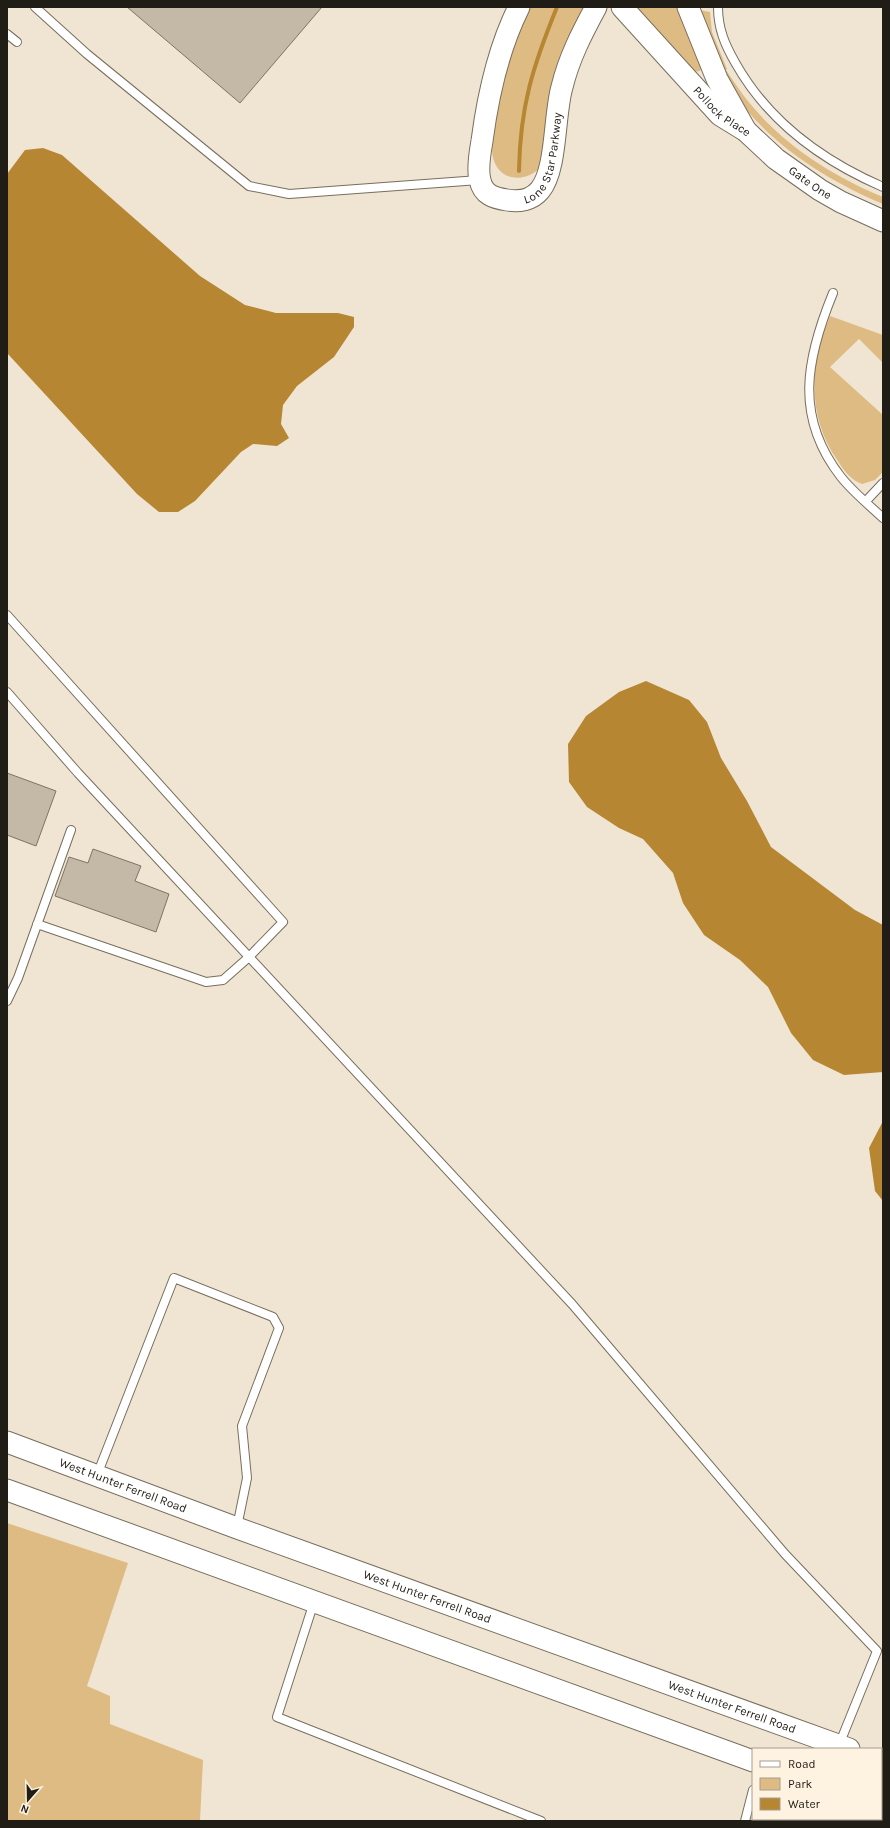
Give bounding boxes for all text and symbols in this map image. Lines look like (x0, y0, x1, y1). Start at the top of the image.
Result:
street label: Pollock Place (690, 83, 754, 139)
street label: Lone Star Parkway (522, 111, 564, 207)
street label: Gate One (786, 163, 834, 202)
street label: West Hunter Ferrell Road (58, 1455, 189, 1516)
street label: West Hunter Ferrell Road (362, 1567, 493, 1626)
street label: West Hunter Ferrell Road (666, 1677, 798, 1736)
legend (752, 1748, 882, 1820)
text: Road (788, 1757, 816, 1771)
text: Park (788, 1777, 813, 1791)
north arrow (8, 1780, 48, 1820)
text: Water (788, 1797, 821, 1811)
text: N (19, 1801, 31, 1816)

